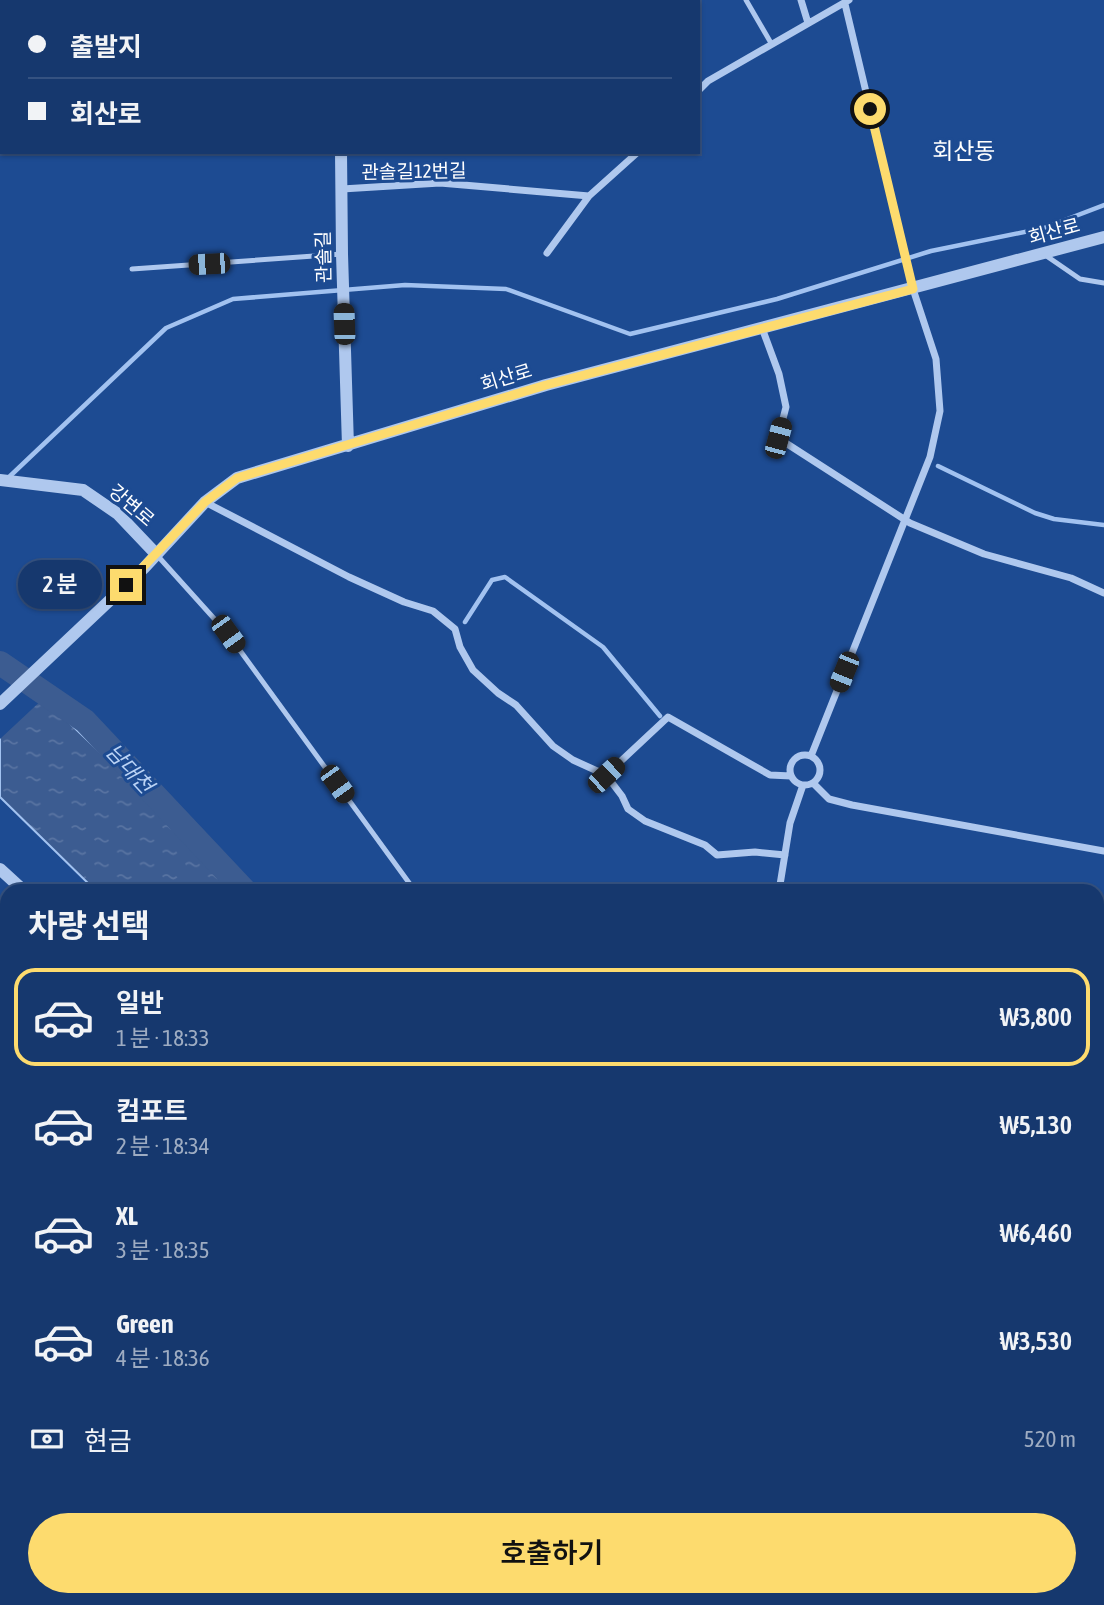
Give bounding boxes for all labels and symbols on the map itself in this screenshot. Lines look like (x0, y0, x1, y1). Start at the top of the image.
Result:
route start (854, 93, 886, 125)
district label: 회산동 (932, 138, 996, 164)
street label: 관솔길12번길 (361, 159, 467, 183)
street label: 회산로 (1026, 214, 1082, 248)
street label: 관솔길 (312, 231, 334, 283)
car (188, 252, 231, 276)
car (333, 303, 356, 345)
street label: 회산로 (478, 359, 534, 395)
car (763, 415, 794, 461)
street label: 강변로 (105, 479, 159, 531)
callout: 2 분 (18, 560, 102, 610)
route end (110, 569, 142, 601)
car (208, 611, 249, 657)
car (827, 649, 862, 695)
water label: 남대천 (101, 739, 160, 799)
car (584, 753, 629, 797)
car (317, 761, 358, 807)

